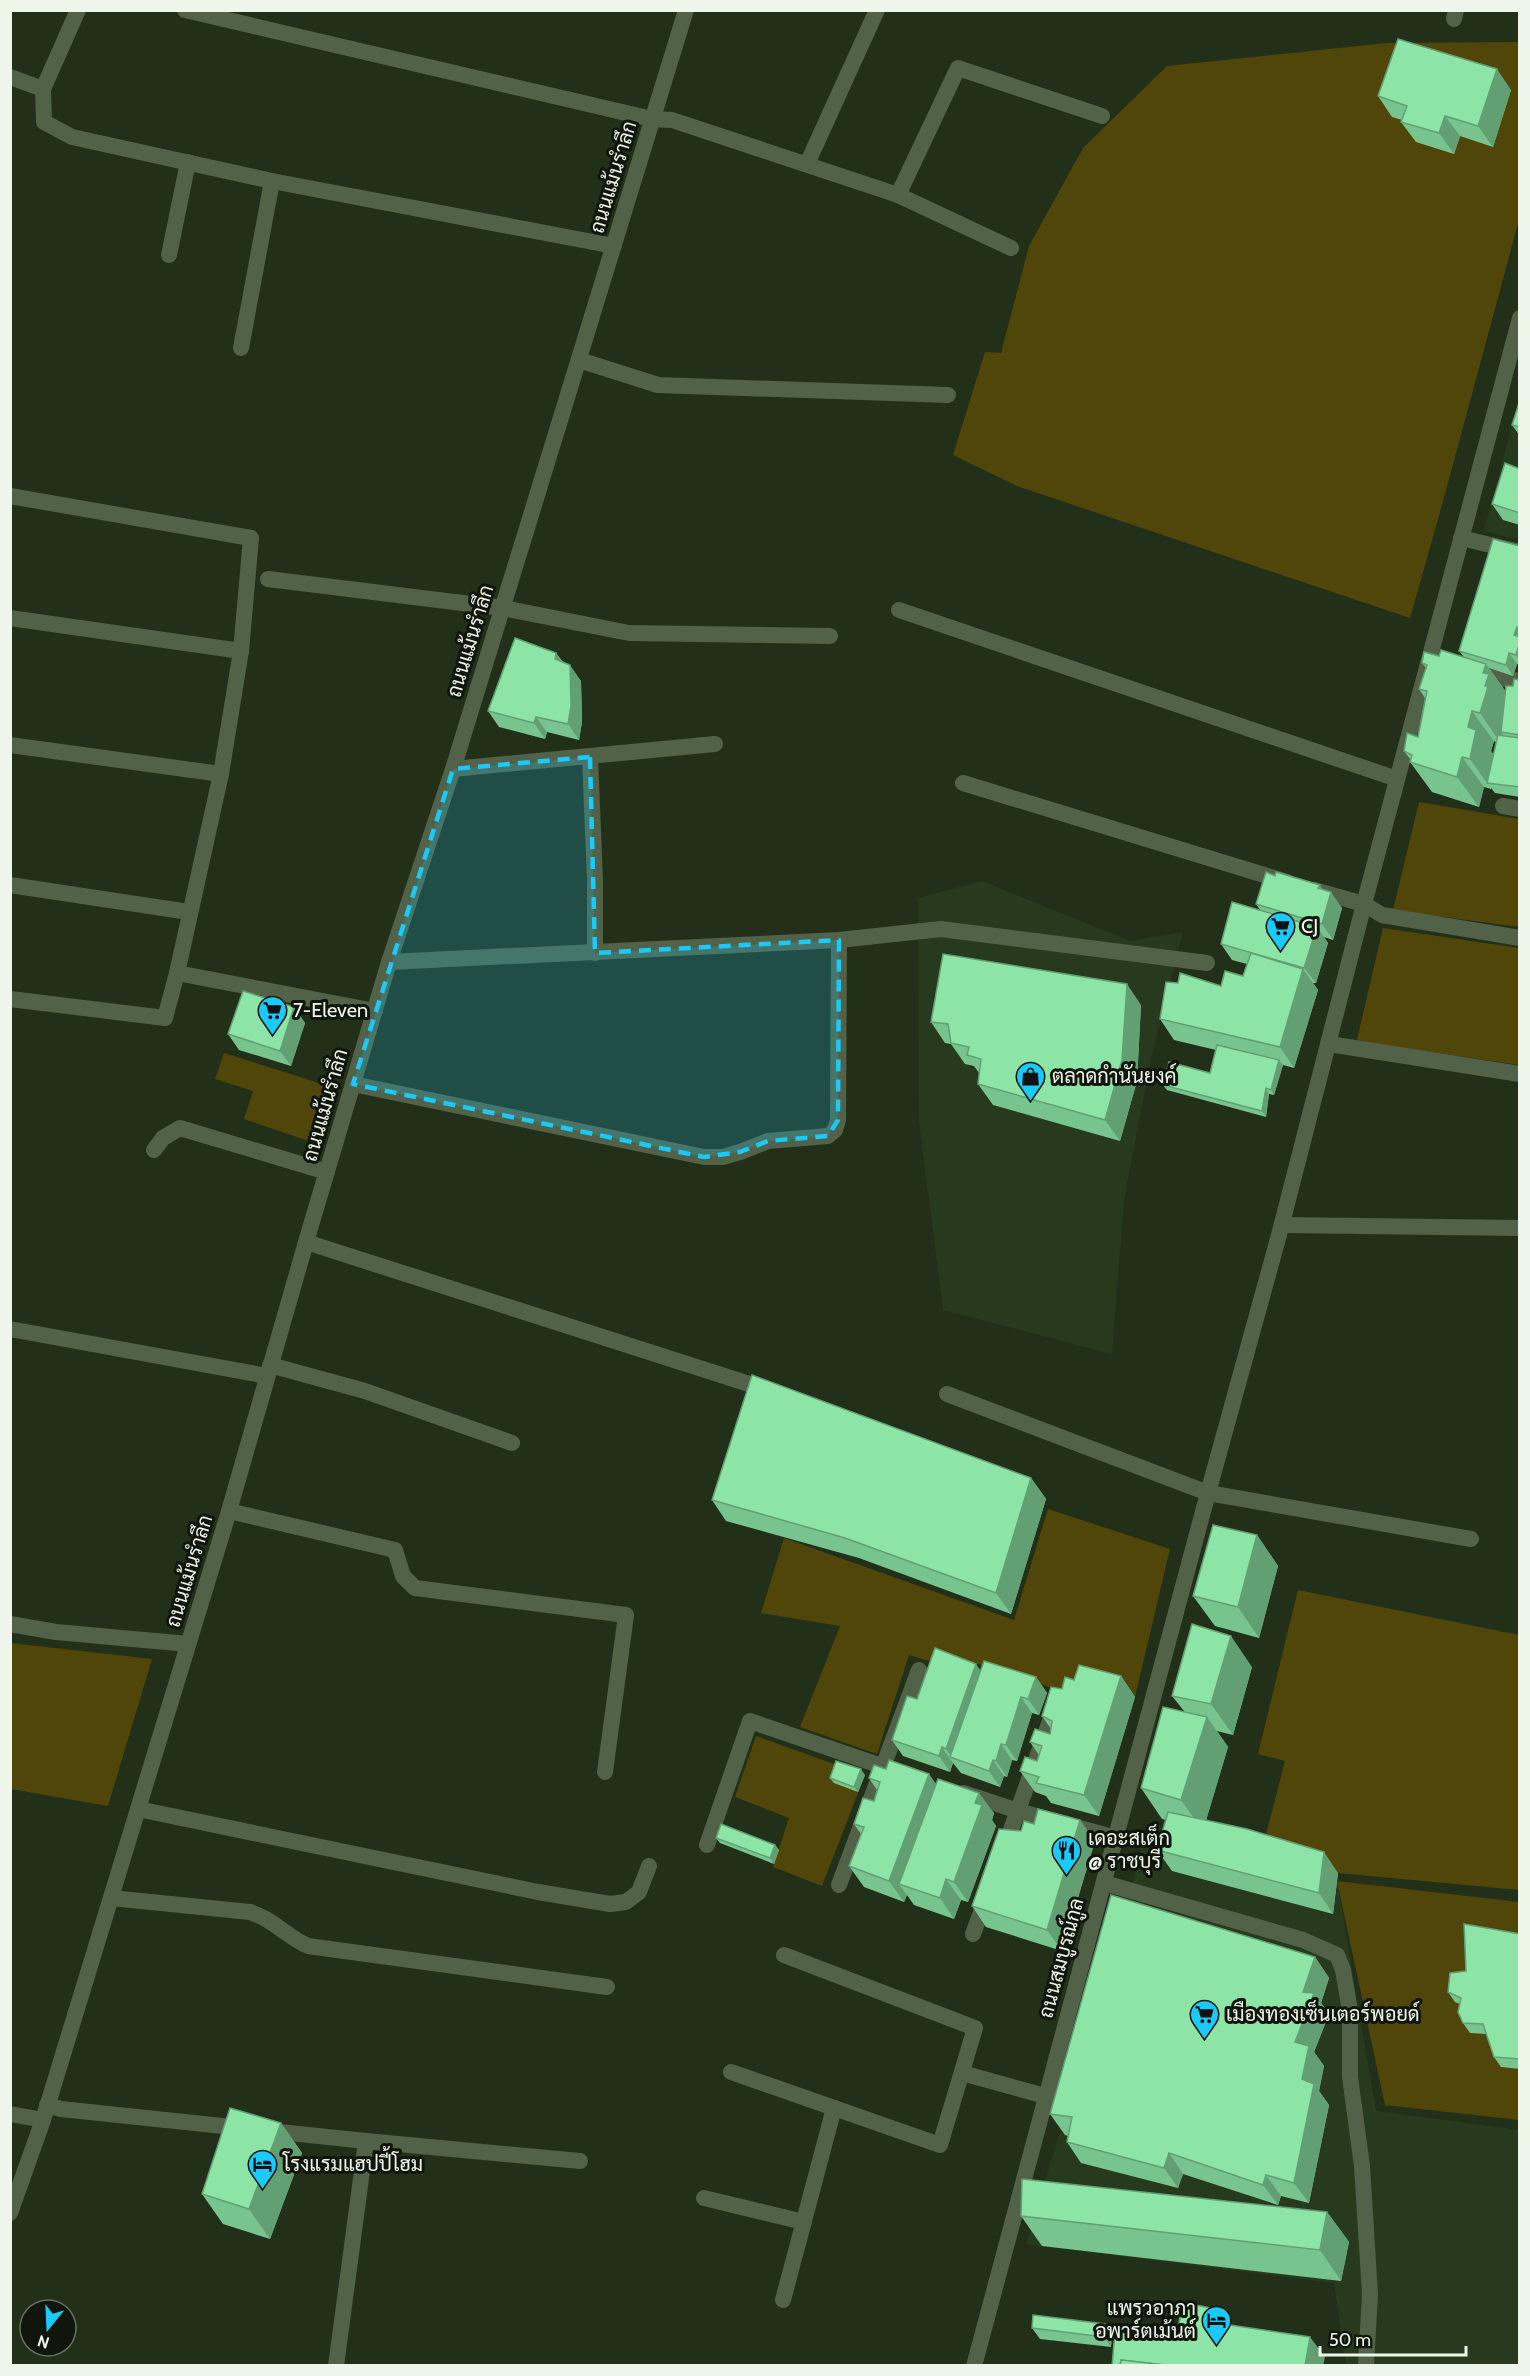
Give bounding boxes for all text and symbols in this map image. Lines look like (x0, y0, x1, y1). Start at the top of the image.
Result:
street label: ถนนแม้นรำลึก (584, 118, 641, 236)
street label: ถนนแม้นรำลึก (441, 582, 498, 700)
supermarket icon: CJ (1264, 910, 1296, 952)
place label: CJ (1301, 914, 1318, 938)
supermarket icon: 7-Eleven (256, 994, 288, 1036)
place label: 7-Eleven (293, 998, 368, 1022)
street label: ถนนแม้นรำลึก (296, 1046, 353, 1164)
shop icon: ตลาดกำนันยงค์ (1015, 1060, 1047, 1102)
place label: ตลาดกำนันยงค์ (1052, 1062, 1177, 1088)
street label: ถนนแม้นรำลึก (160, 1512, 217, 1630)
place label: เดอะสเต็ก @ ราชบุรี (1088, 1823, 1170, 1875)
restaurant icon: เดอะสเต็ก @ ราชบุรี (1051, 1834, 1083, 1876)
street label: ถนนสมบูรณ์กูล (1032, 1895, 1091, 2021)
supermarket icon: เมืองทองเซ็นเตอร์พอยด์ (1189, 1998, 1221, 2040)
place label: เมืองทองเซ็นเตอร์พอยด์ (1226, 1999, 1420, 2026)
place label: โรงแรมแฮปปี้โฮม (282, 2146, 423, 2176)
hotel icon: โรงแรมแฮปปี้โฮม (246, 2148, 278, 2190)
place label: แพรวอาภา อพาร์ตเม้นต์ (1095, 2296, 1196, 2343)
north arrow (18, 2298, 78, 2358)
hotel icon: แพรวอาภา อพาร์ตเม้นต์ (1201, 2304, 1233, 2346)
scale bar (1320, 2319, 1466, 2357)
text: 50 m (1329, 2329, 1371, 2351)
text: N (35, 2331, 52, 2353)

